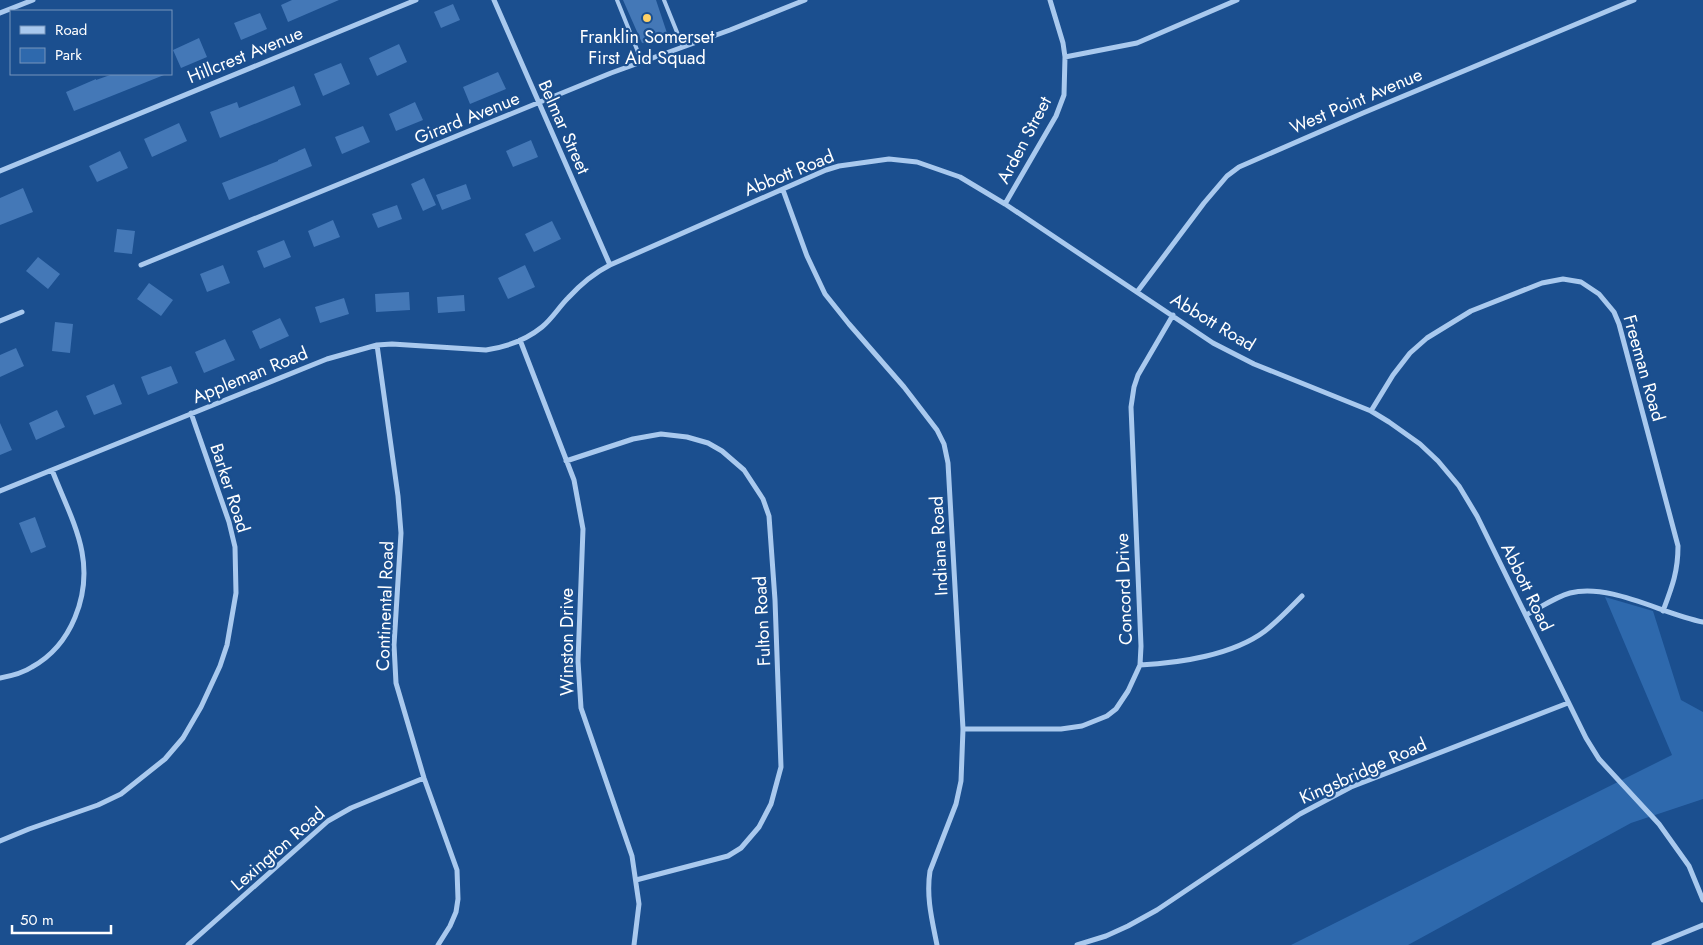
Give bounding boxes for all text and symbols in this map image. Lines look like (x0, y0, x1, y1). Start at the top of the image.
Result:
legend (10, 10, 172, 75)
marker: Franklin Somerset First Aid Squad (641, 12, 653, 24)
text: Road (55, 19, 87, 41)
street label: Hillcrest Avenue (183, 20, 307, 90)
place label: Franklin Somerset First Aid Squad (580, 24, 715, 71)
text: Park (55, 44, 82, 66)
street label: West Point Avenue (1286, 61, 1426, 141)
street label: Belmar Street (532, 76, 597, 179)
street label: Girard Avenue (410, 85, 524, 151)
street label: Arden Street (990, 91, 1058, 188)
street label: Abbott Road (740, 143, 838, 203)
street label: Abbott Road (1166, 286, 1260, 358)
street label: Freeman Road (1616, 312, 1672, 424)
street label: Appleman Road (188, 340, 312, 410)
street label: Barker Road (203, 440, 257, 536)
street label: Indiana Road (923, 495, 955, 597)
street label: Concord Drive (1109, 533, 1139, 645)
street label: Abbott Road (1494, 539, 1560, 635)
street label: Continental Road (370, 541, 400, 671)
street label: Fulton Road (747, 575, 777, 667)
street label: Winston Drive (554, 588, 580, 696)
street label: Kingsbridge Road (1295, 731, 1431, 811)
street label: Lexington Road (225, 801, 331, 897)
scale bar (12, 902, 111, 934)
text: 50 m (20, 909, 54, 931)

